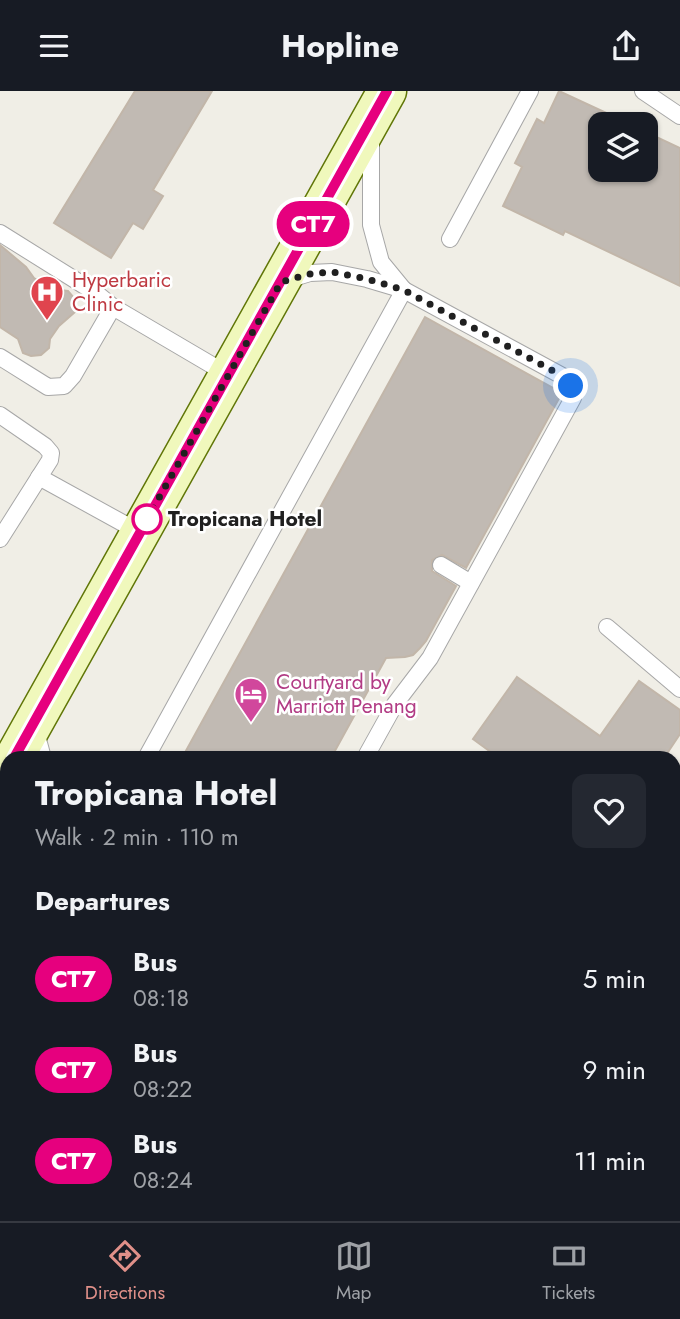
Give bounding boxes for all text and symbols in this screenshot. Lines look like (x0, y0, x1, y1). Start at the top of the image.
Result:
text: Hopline (281, 23, 399, 69)
icon: menu (35, 27, 73, 65)
icon: share (607, 27, 645, 65)
map controls (588, 112, 658, 182)
button: layers (588, 112, 658, 182)
line badge: CT7 (273, 201, 353, 247)
text: CT7 (291, 206, 335, 241)
place label: Hyperbaric Clinic (72, 265, 171, 319)
hospital icon: Hyperbaric Clinic (28, 273, 66, 322)
your location (553, 368, 588, 403)
marker: Tropicana Hotel (132, 504, 162, 534)
place label: Tropicana Hotel (168, 504, 322, 534)
place label: Courtyard by Marriott Penang (276, 667, 417, 721)
hotel icon: Courtyard by Marriott Penang (232, 675, 270, 724)
text: Tropicana Hotel (35, 770, 277, 817)
button: heart (572, 774, 646, 848)
text: Walk · 2 min · 110 m (35, 820, 239, 854)
text: Departures (35, 882, 170, 920)
text: Bus (133, 943, 177, 981)
text: 5 min (583, 960, 646, 998)
text: CT7 (51, 961, 96, 996)
text: 08:18 (133, 981, 189, 1015)
text: Bus (133, 1034, 177, 1072)
text: 9 min (583, 1051, 646, 1089)
text: CT7 (51, 1052, 96, 1087)
text: 08:22 (133, 1072, 192, 1106)
text: Bus (133, 1125, 177, 1163)
text: 11 min (574, 1142, 646, 1180)
text: CT7 (51, 1143, 96, 1178)
text: 08:24 (133, 1163, 193, 1197)
tab: Directions (85, 1237, 165, 1306)
tab: Map (335, 1237, 373, 1306)
tab: Tickets (542, 1237, 595, 1306)

